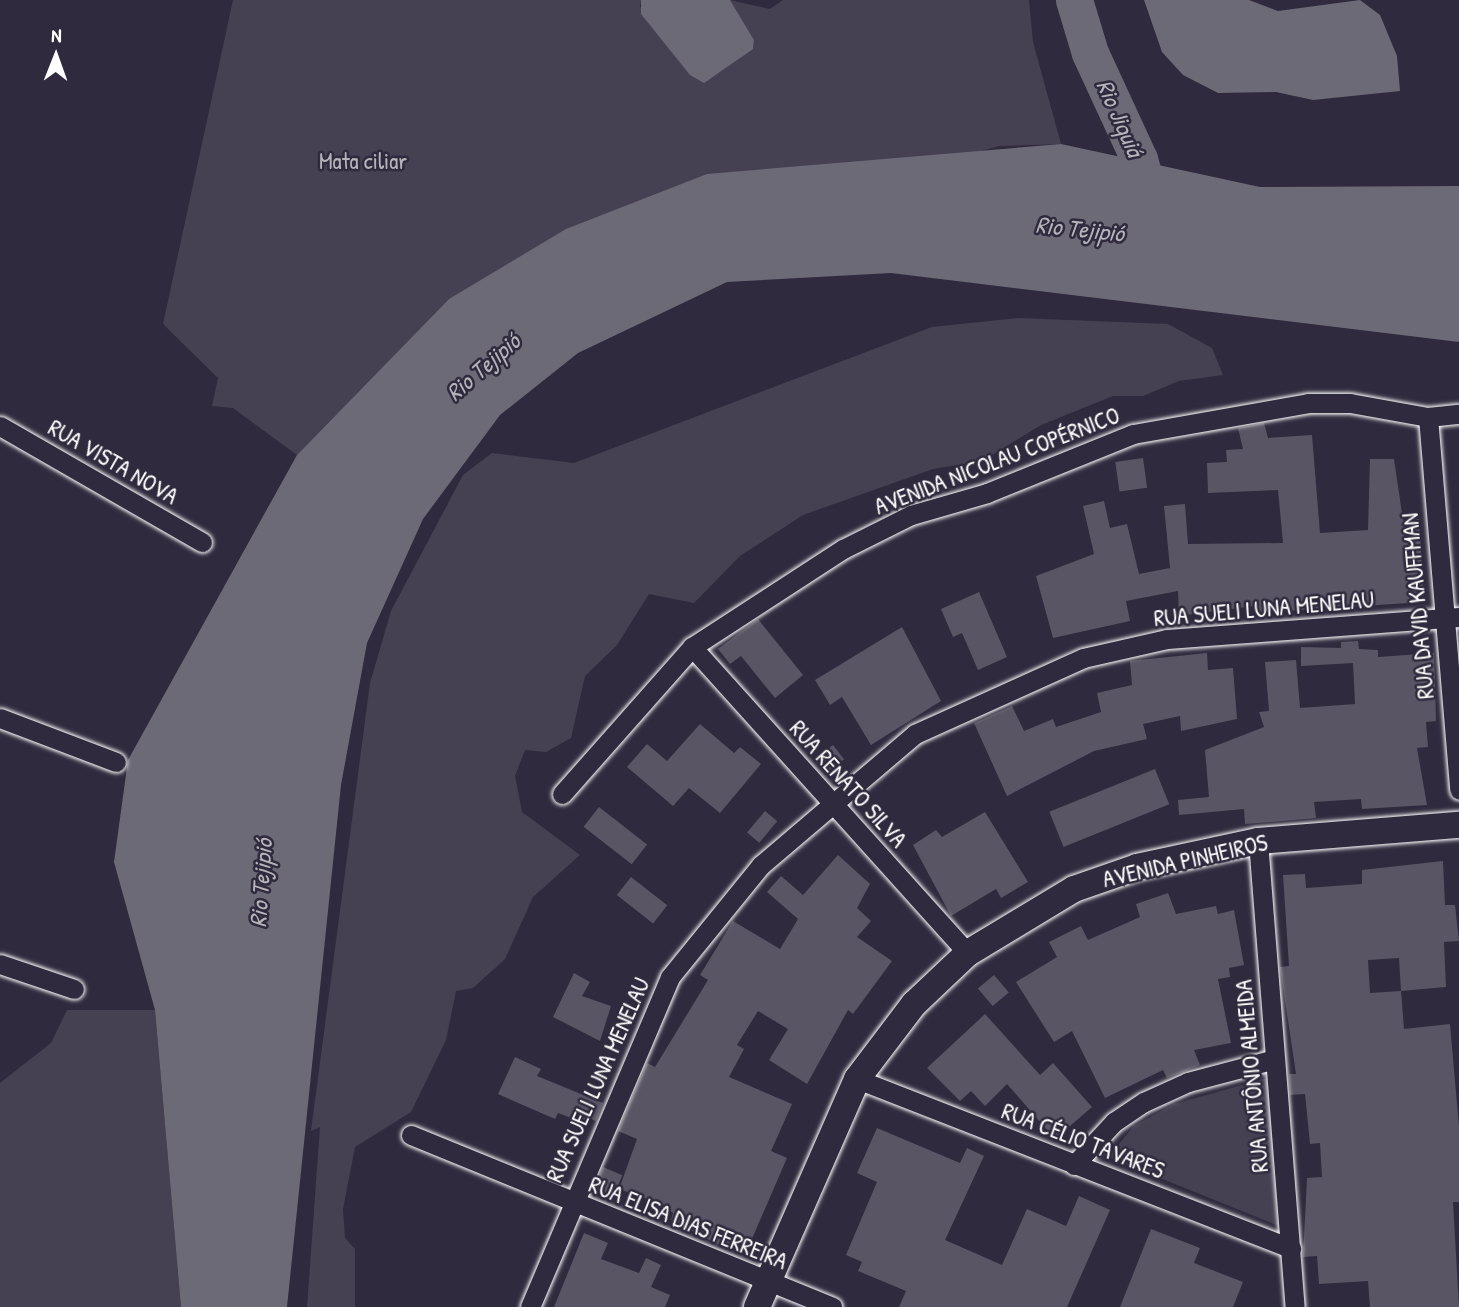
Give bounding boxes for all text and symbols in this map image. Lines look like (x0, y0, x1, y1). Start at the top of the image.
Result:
north arrow (21, 21, 91, 91)
text: N (51, 22, 62, 48)
water label: Rio Jiquiá (1090, 75, 1150, 161)
park label: Mata ciliar (319, 147, 407, 175)
water label: Rio Tejipió (1034, 210, 1126, 248)
water label: Rio Tejipió (440, 327, 526, 407)
street label: AVENIDA NICOLAU COPÉRNICO (871, 401, 1123, 521)
street label: RUA VISTA NOVA (43, 414, 183, 510)
street label: RUA DAVID KAUFFMAN (1396, 512, 1440, 700)
street label: RUA SUELI LUNA MENELAU (1153, 586, 1375, 632)
street label: RUA RENATO SILVA (784, 715, 912, 853)
street label: AVENIDA PINHEIROS (1100, 829, 1270, 893)
water label: Rio Tejipió (244, 838, 278, 928)
street label: RUA SUELI LUNA MENELAU (540, 974, 656, 1186)
street label: RUA ANTÔNIO ALMEIDA (1230, 978, 1274, 1174)
street label: RUA CÉLIO TAVARES (998, 1097, 1168, 1185)
street label: RUA ELISA DIAS FERREIRA (585, 1171, 791, 1275)

